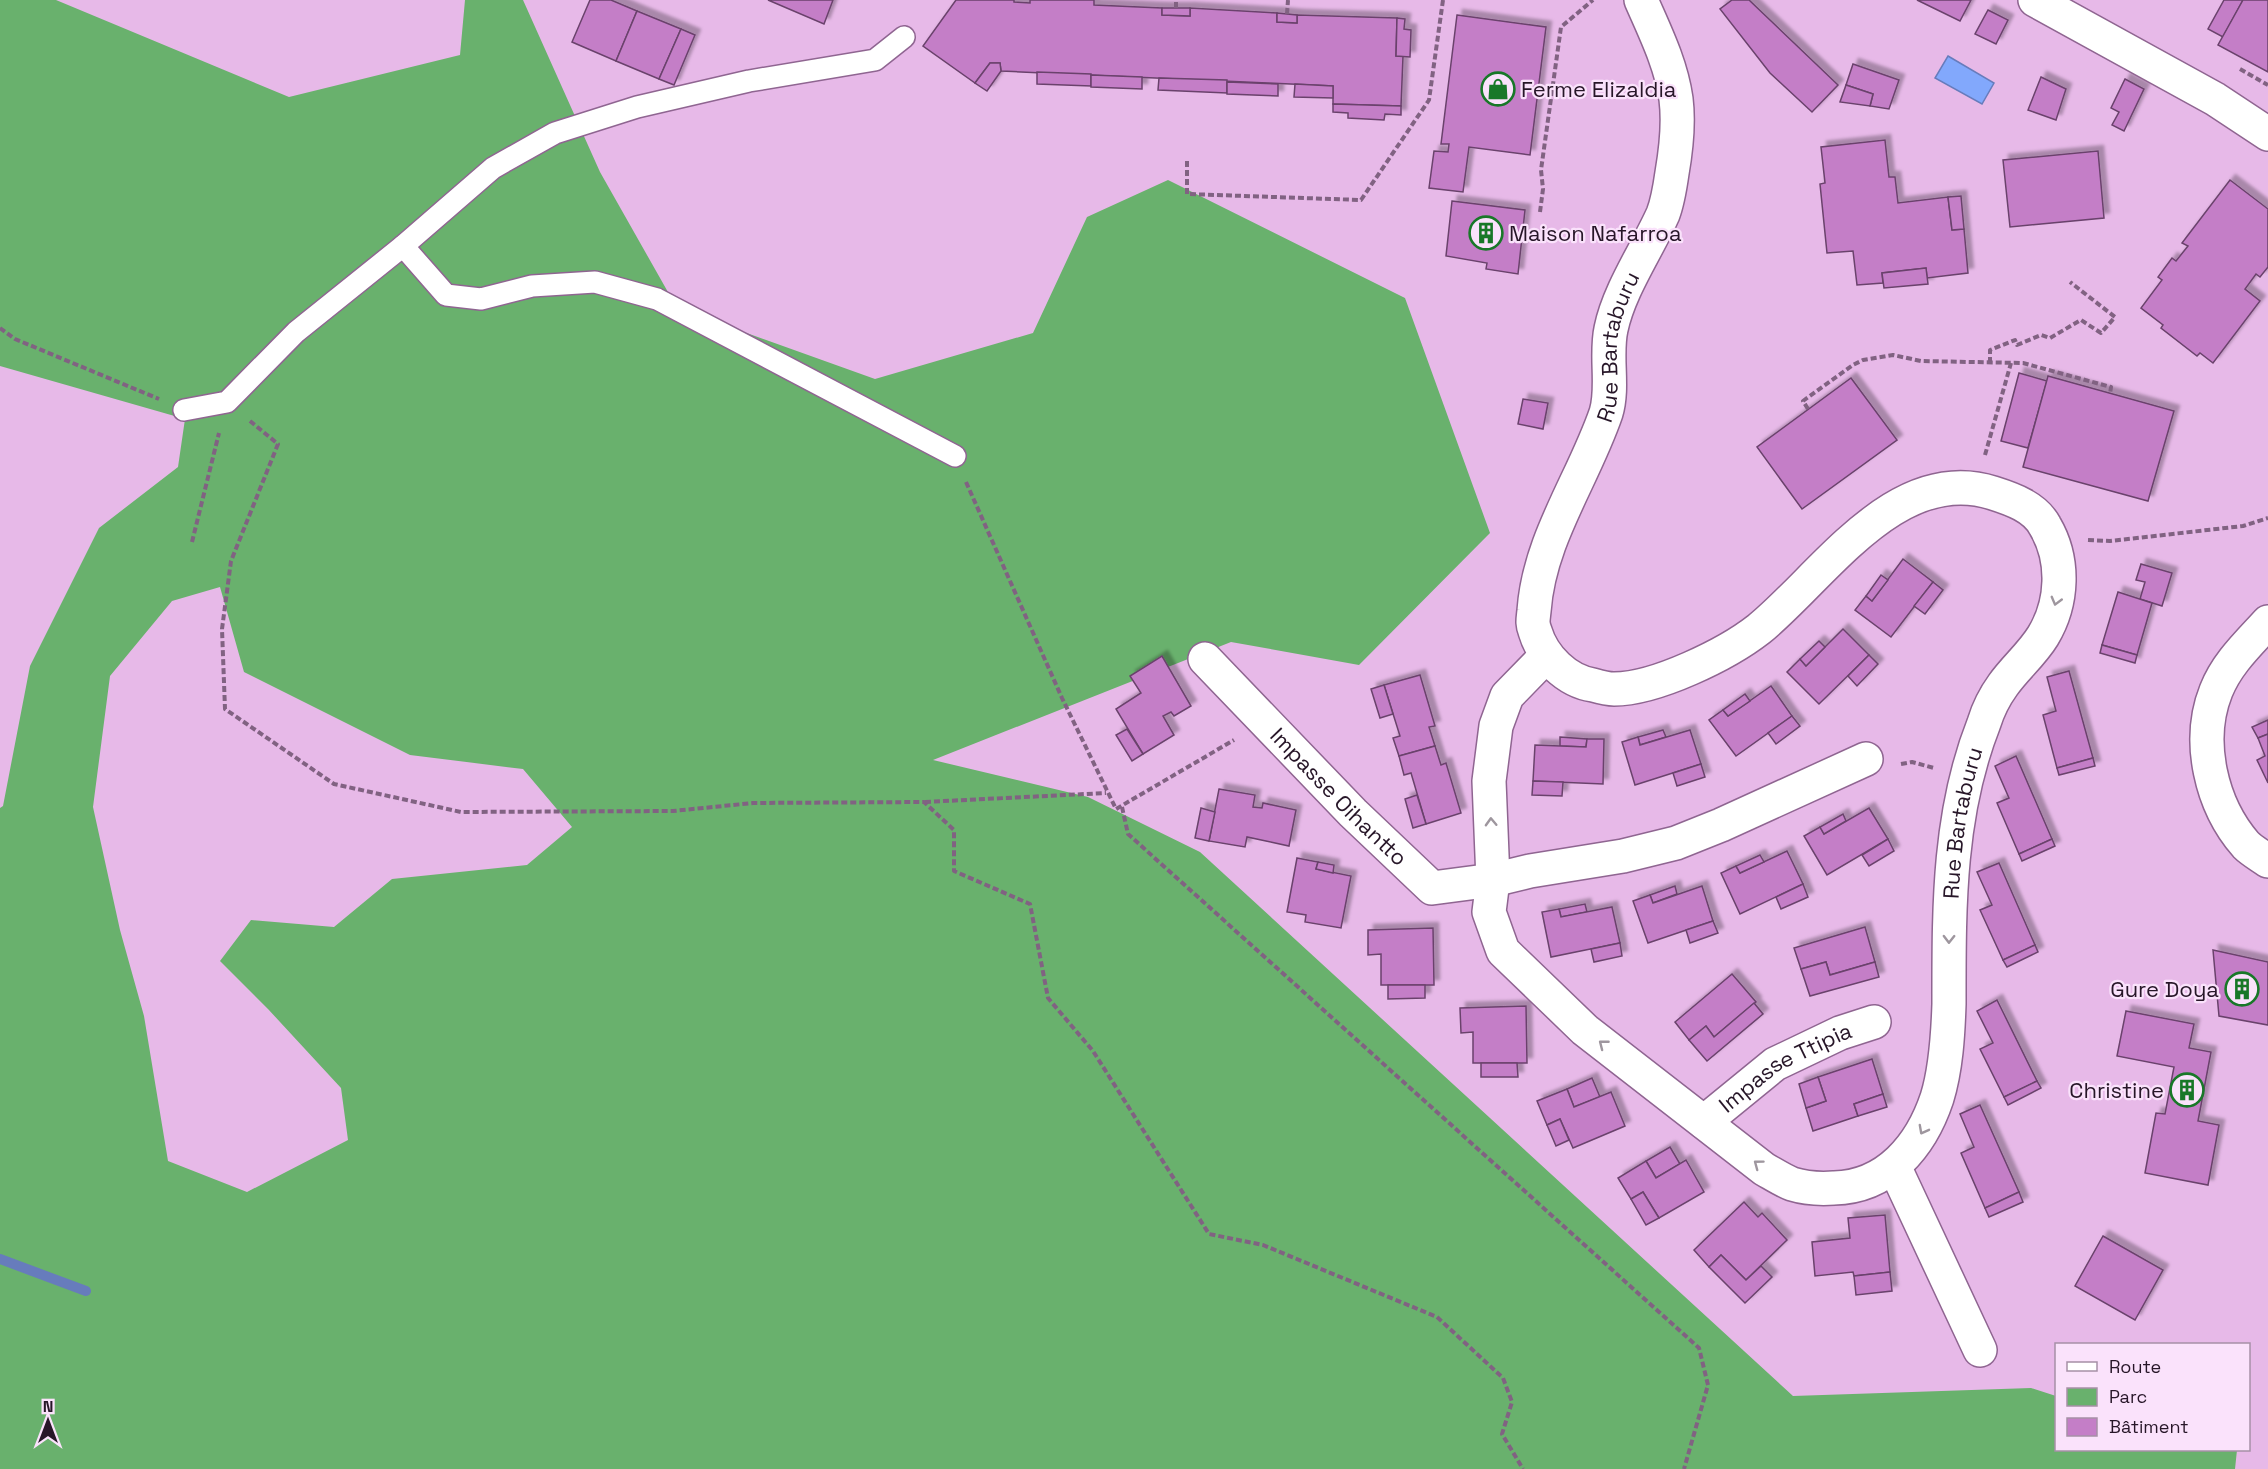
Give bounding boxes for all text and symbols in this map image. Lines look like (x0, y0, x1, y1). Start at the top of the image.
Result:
shop icon: Ferme Elizaldia (1480, 71, 1516, 107)
place label: Ferme Elizaldia (1521, 75, 1677, 103)
building icon: Maison Nafarroa (1468, 215, 1504, 251)
place label: Maison Nafarroa (1509, 219, 1682, 247)
street label: Rue Bartaburu (1590, 267, 1645, 426)
one-way arrow (2051, 596, 2064, 606)
street label: Impasse Oihantto (1264, 722, 1414, 871)
street label: Rue Bartaburu (1936, 744, 1988, 900)
one-way arrow (1484, 817, 1497, 826)
one-way arrow (1943, 935, 1955, 944)
building icon: Gure Doya (2224, 971, 2260, 1007)
place label: Gure Doya (2110, 975, 2219, 1003)
street label: Impasse Ttipia (1713, 1016, 1855, 1118)
one-way arrow (1599, 1041, 1610, 1052)
building icon: Christine (2169, 1072, 2205, 1108)
place label: Christine (2069, 1076, 2164, 1104)
one-way arrow (1919, 1124, 1930, 1134)
one-way arrow (1753, 1160, 1764, 1171)
legend (2055, 1343, 2250, 1451)
text: Route (2109, 1355, 2161, 1378)
text: Parc (2109, 1385, 2147, 1408)
north arrow (18, 1391, 78, 1451)
text: N (43, 1396, 53, 1417)
text: Bâtiment (2109, 1415, 2189, 1438)

